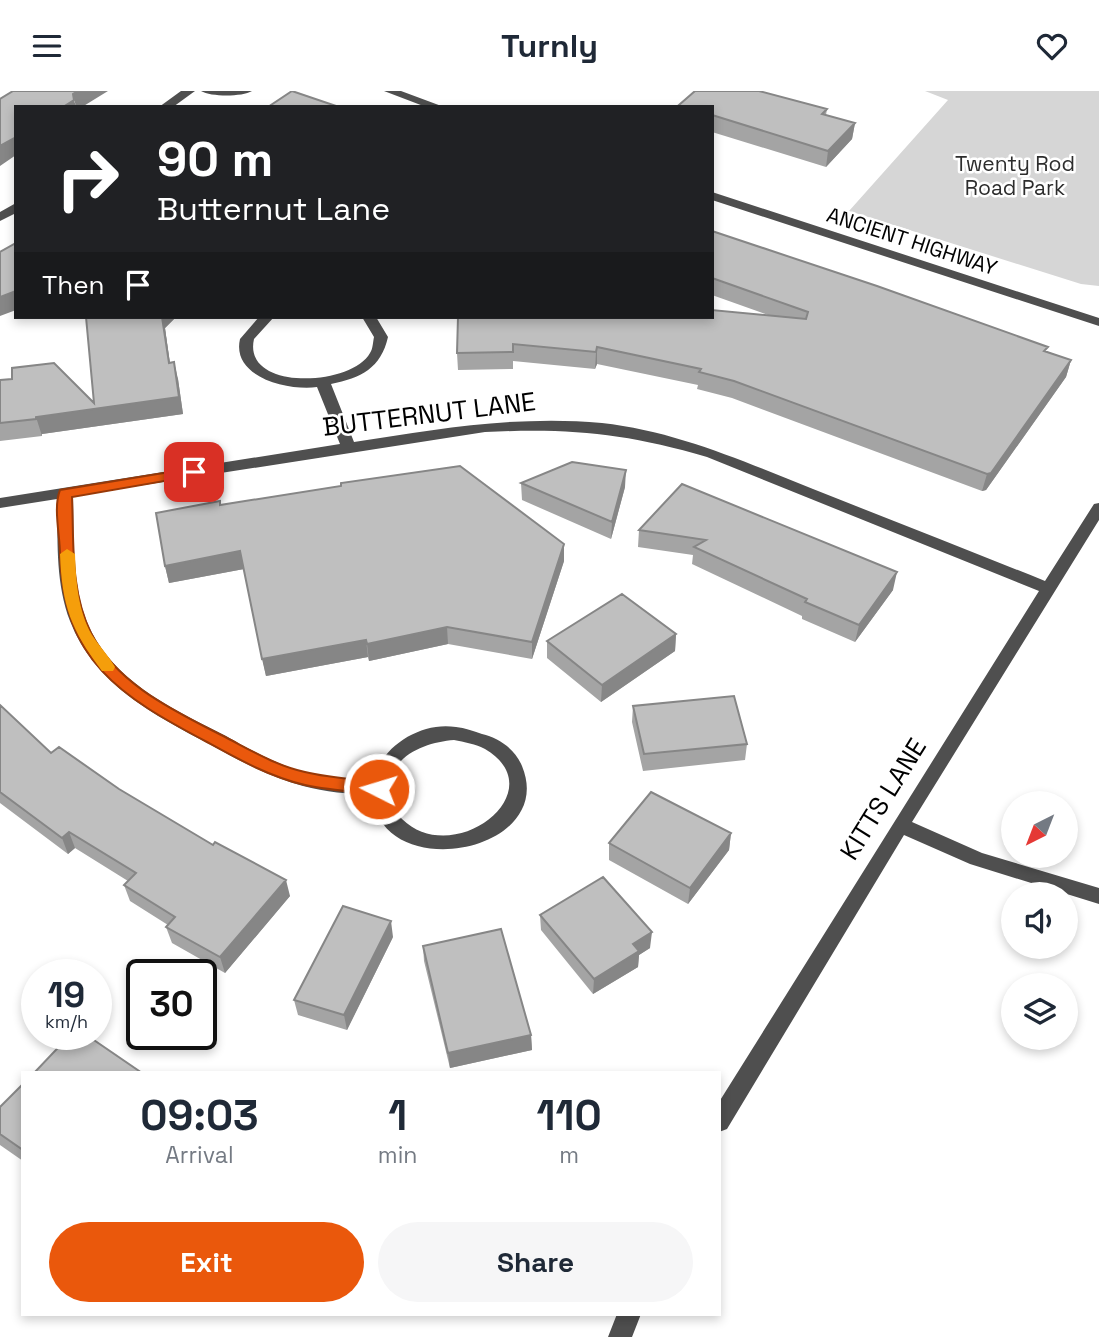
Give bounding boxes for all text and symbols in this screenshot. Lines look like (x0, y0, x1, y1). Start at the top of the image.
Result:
text: Turnly (501, 26, 598, 66)
icon: menu (28, 27, 66, 65)
icon: heart (1033, 27, 1071, 65)
text: 90 m (157, 128, 273, 190)
icon: right (42, 133, 133, 224)
park label: Twenty Rod Road Park (955, 150, 1075, 201)
text: Butternut Lane (157, 189, 390, 229)
street label: ANCIENT HIGHWAY (823, 201, 1001, 281)
icon: arrive (119, 266, 157, 304)
text: Then (42, 268, 105, 302)
street label: BUTTERNUT LANE (320, 384, 538, 444)
pin (164, 442, 224, 502)
icon: arrive (175, 453, 213, 491)
street label: KITTS LANE (832, 732, 934, 866)
position arrow (342, 752, 416, 826)
north arrow (1001, 791, 1078, 868)
map controls (1001, 791, 1078, 1050)
button: sound (1001, 882, 1078, 959)
speed limit sign: 30 (126, 959, 217, 1050)
text: 19 (48, 973, 85, 1017)
button: layers (1001, 973, 1078, 1050)
text: km/h (45, 1010, 88, 1033)
text: 09:03 (140, 1089, 259, 1142)
text: 1 (388, 1089, 407, 1142)
text: 110 (537, 1089, 602, 1142)
text: Arrival (165, 1140, 234, 1170)
text: min (378, 1140, 417, 1170)
text: m (559, 1140, 579, 1170)
button: Exit (49, 1222, 364, 1302)
button: Share (378, 1222, 693, 1302)

